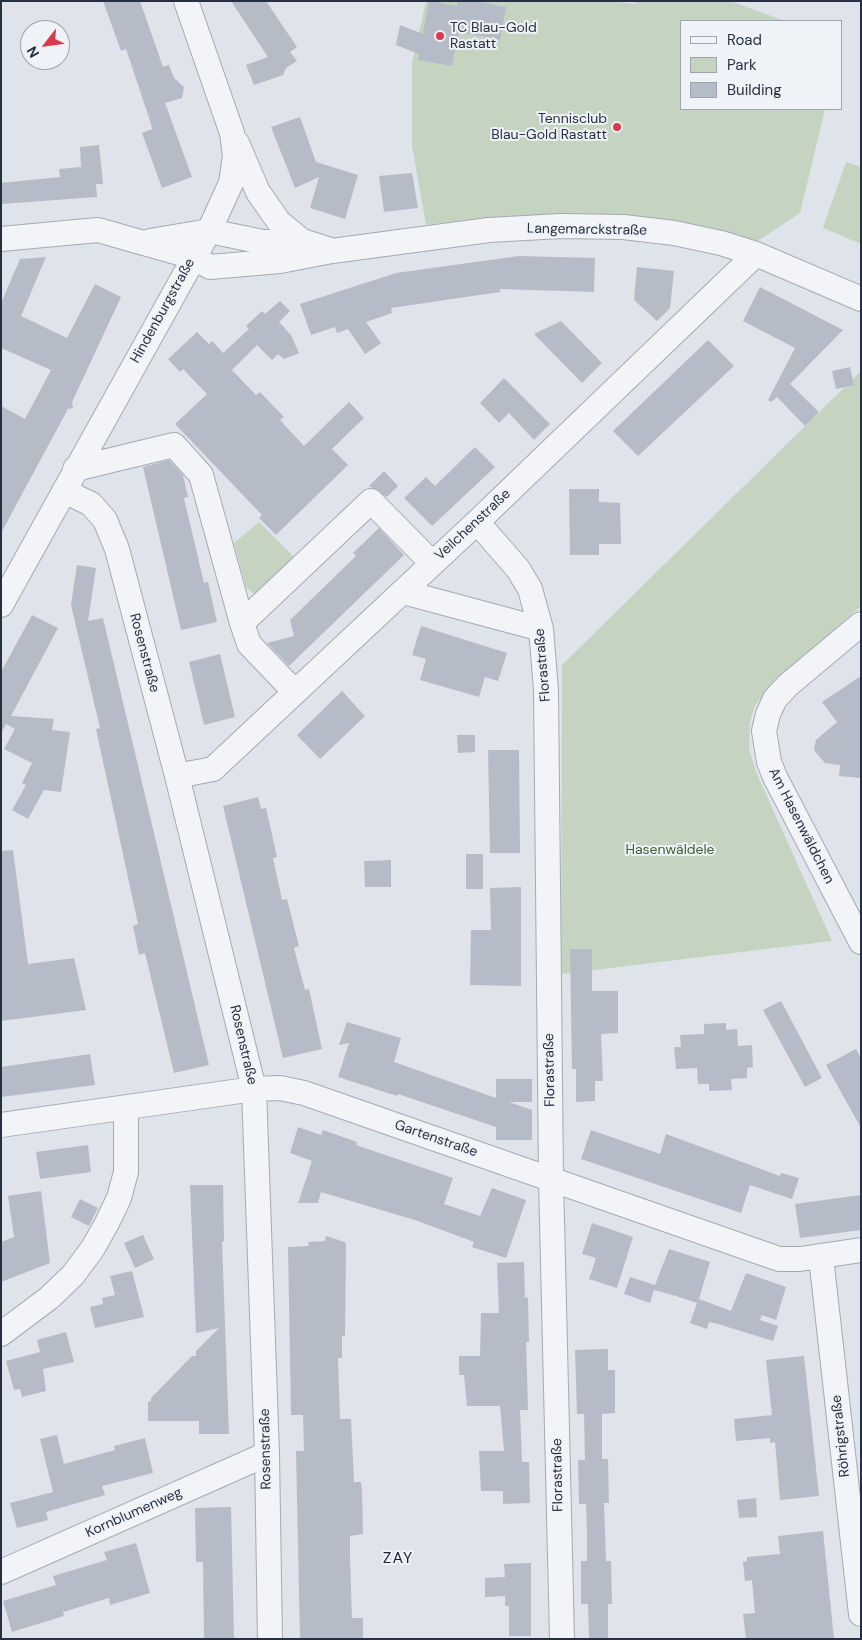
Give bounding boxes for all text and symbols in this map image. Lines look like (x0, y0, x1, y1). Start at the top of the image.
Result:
north arrow (20, 20, 70, 70)
place label: TC Blau-Gold Rastatt (450, 20, 537, 52)
legend (680, 20, 842, 110)
marker: TC Blau-Gold Rastatt (434, 30, 446, 42)
text: Road (727, 30, 762, 50)
text: N (23, 43, 43, 61)
text: Park (727, 55, 757, 75)
text: Building (727, 80, 782, 100)
place label: Tennisclub Blau-Gold Rastatt (491, 111, 607, 144)
marker: Tennisclub Blau-Gold Rastatt (611, 121, 623, 133)
street label: Langemarckstraße (527, 221, 647, 239)
street label: Hindenburgstraße (127, 256, 199, 366)
street label: Veilchenstraße (432, 486, 514, 564)
street label: Rosenstraße (125, 612, 163, 694)
street label: Florastraße (531, 628, 555, 702)
street label: Am Hasenwäldchen (765, 765, 837, 887)
park label: Hasenwäldele (625, 842, 715, 858)
street label: Rosenstraße (226, 1004, 260, 1086)
street label: Florastraße (541, 1033, 559, 1107)
street label: Gartenstraße (392, 1117, 480, 1161)
street label: Röhrigstraße (828, 1394, 854, 1478)
street label: Rosenstraße (257, 1408, 275, 1490)
street label: Florastraße (549, 1438, 567, 1512)
street label: Kornblumenweg (83, 1484, 185, 1542)
district label: ZAY (382, 1549, 414, 1569)

